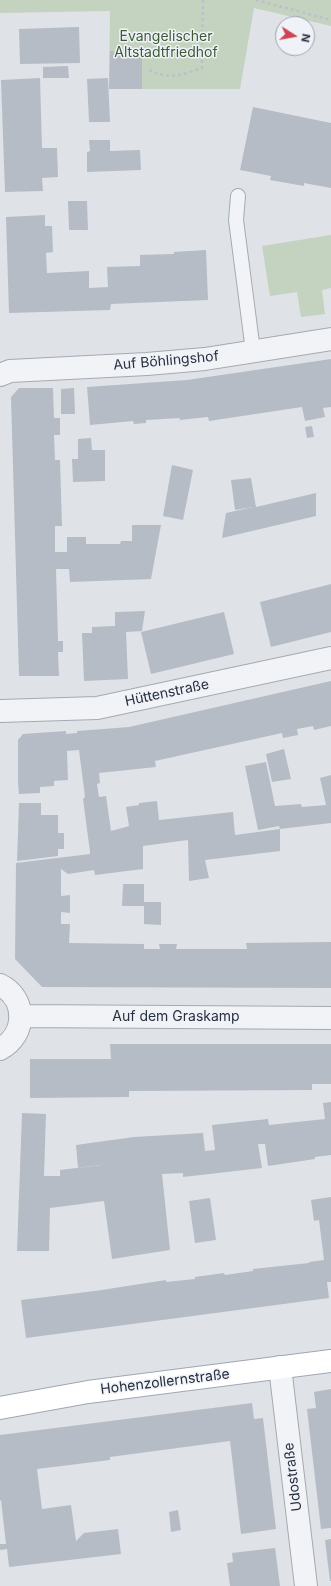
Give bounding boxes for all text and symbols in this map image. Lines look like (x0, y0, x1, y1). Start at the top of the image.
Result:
north arrow (275, 16, 315, 56)
park label: Evangelischer Altstadtfriedhof (114, 29, 218, 62)
text: N (298, 33, 313, 44)
street label: Auf Böhlingshof (113, 348, 219, 374)
street label: Hüttenstraße (123, 676, 211, 710)
street label: Auf dem Graskamp (112, 1009, 240, 1025)
street label: Hohenzollernstraße (99, 1366, 231, 1398)
street label: Udostraße (280, 1442, 306, 1512)

